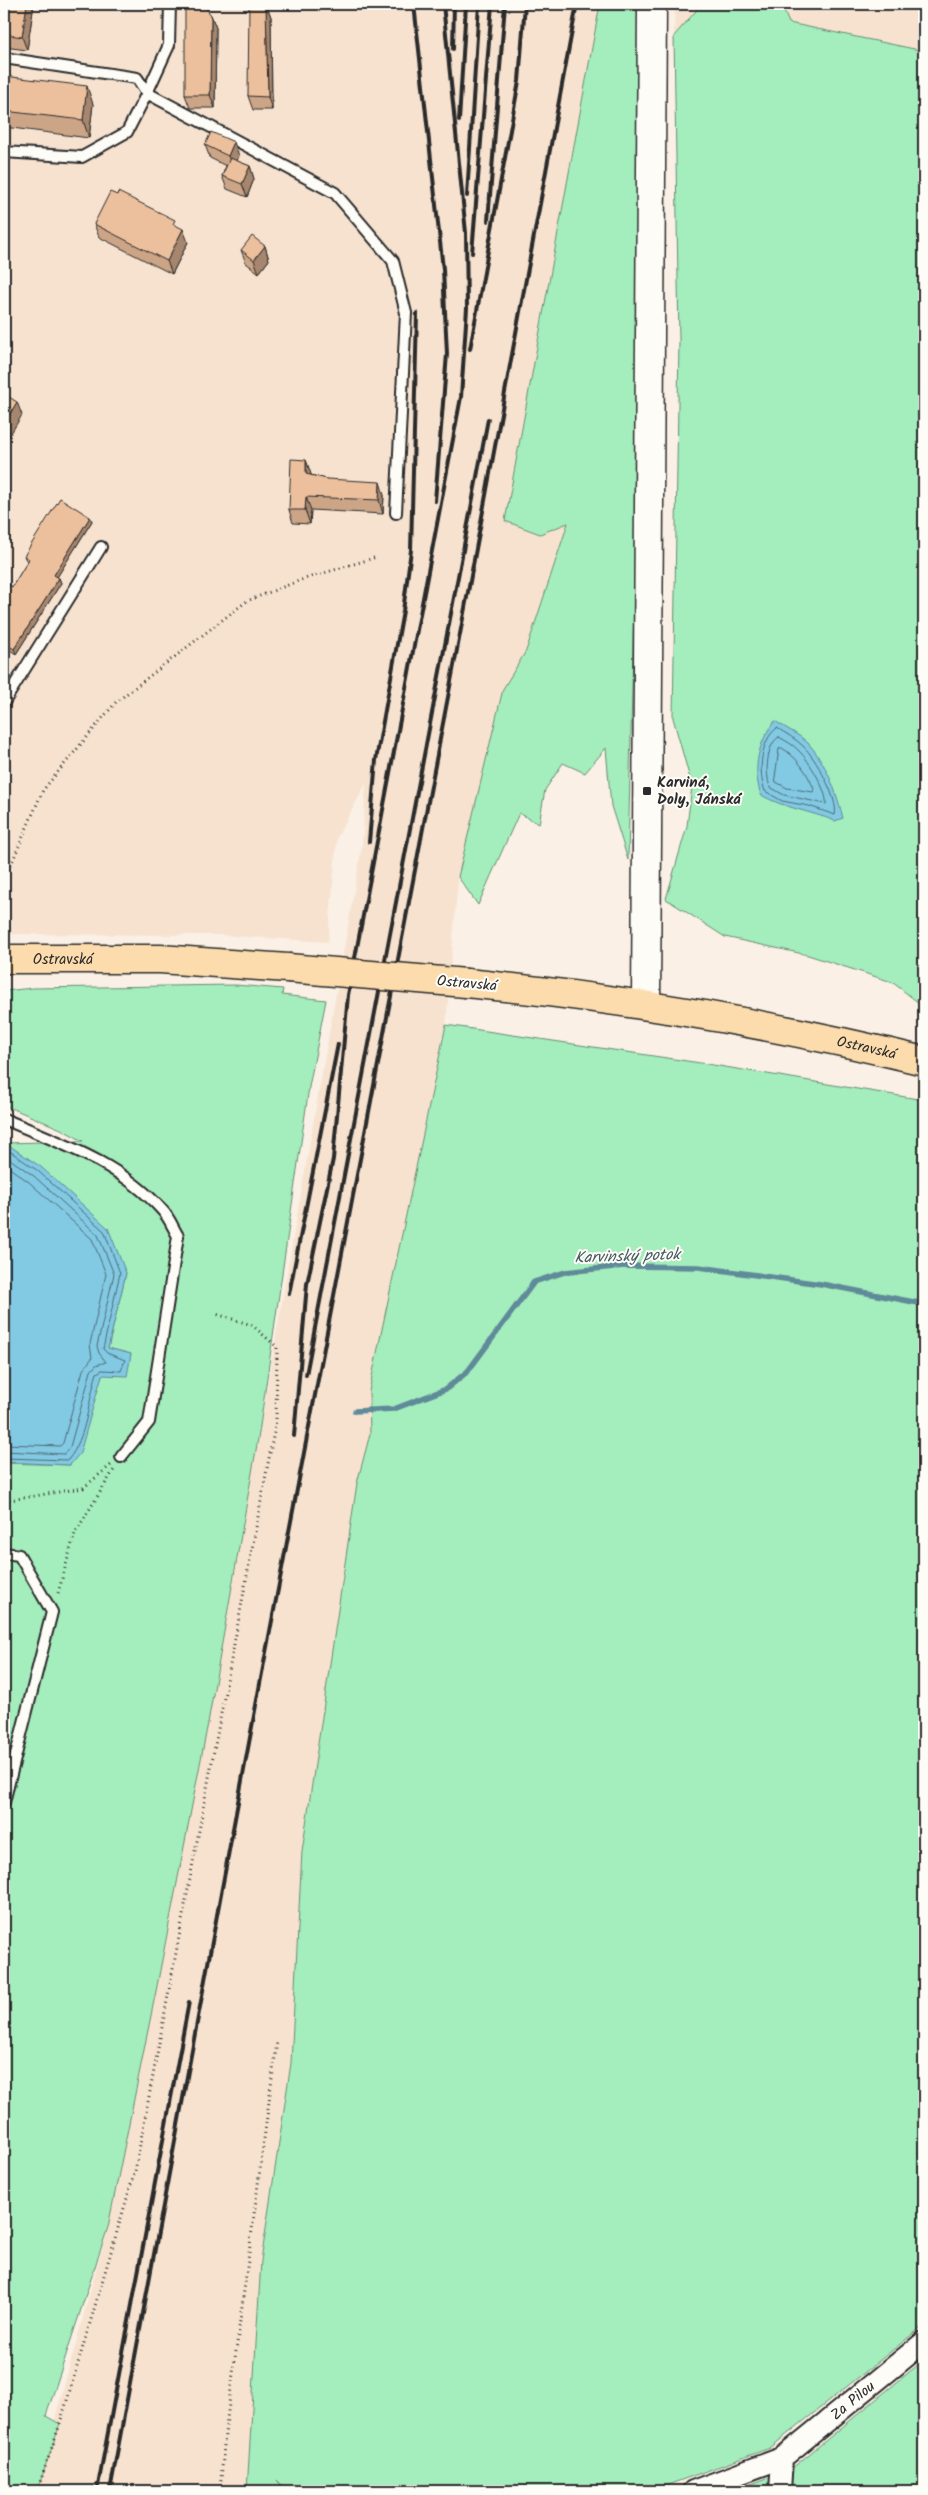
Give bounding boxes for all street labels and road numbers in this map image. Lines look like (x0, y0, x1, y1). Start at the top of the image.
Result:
street label: Ostravská (33, 948, 95, 972)
street label: Ostravská (436, 969, 500, 999)
street label: Ostravská (834, 1030, 900, 1067)
street label: Za Pilou (826, 2375, 881, 2427)

